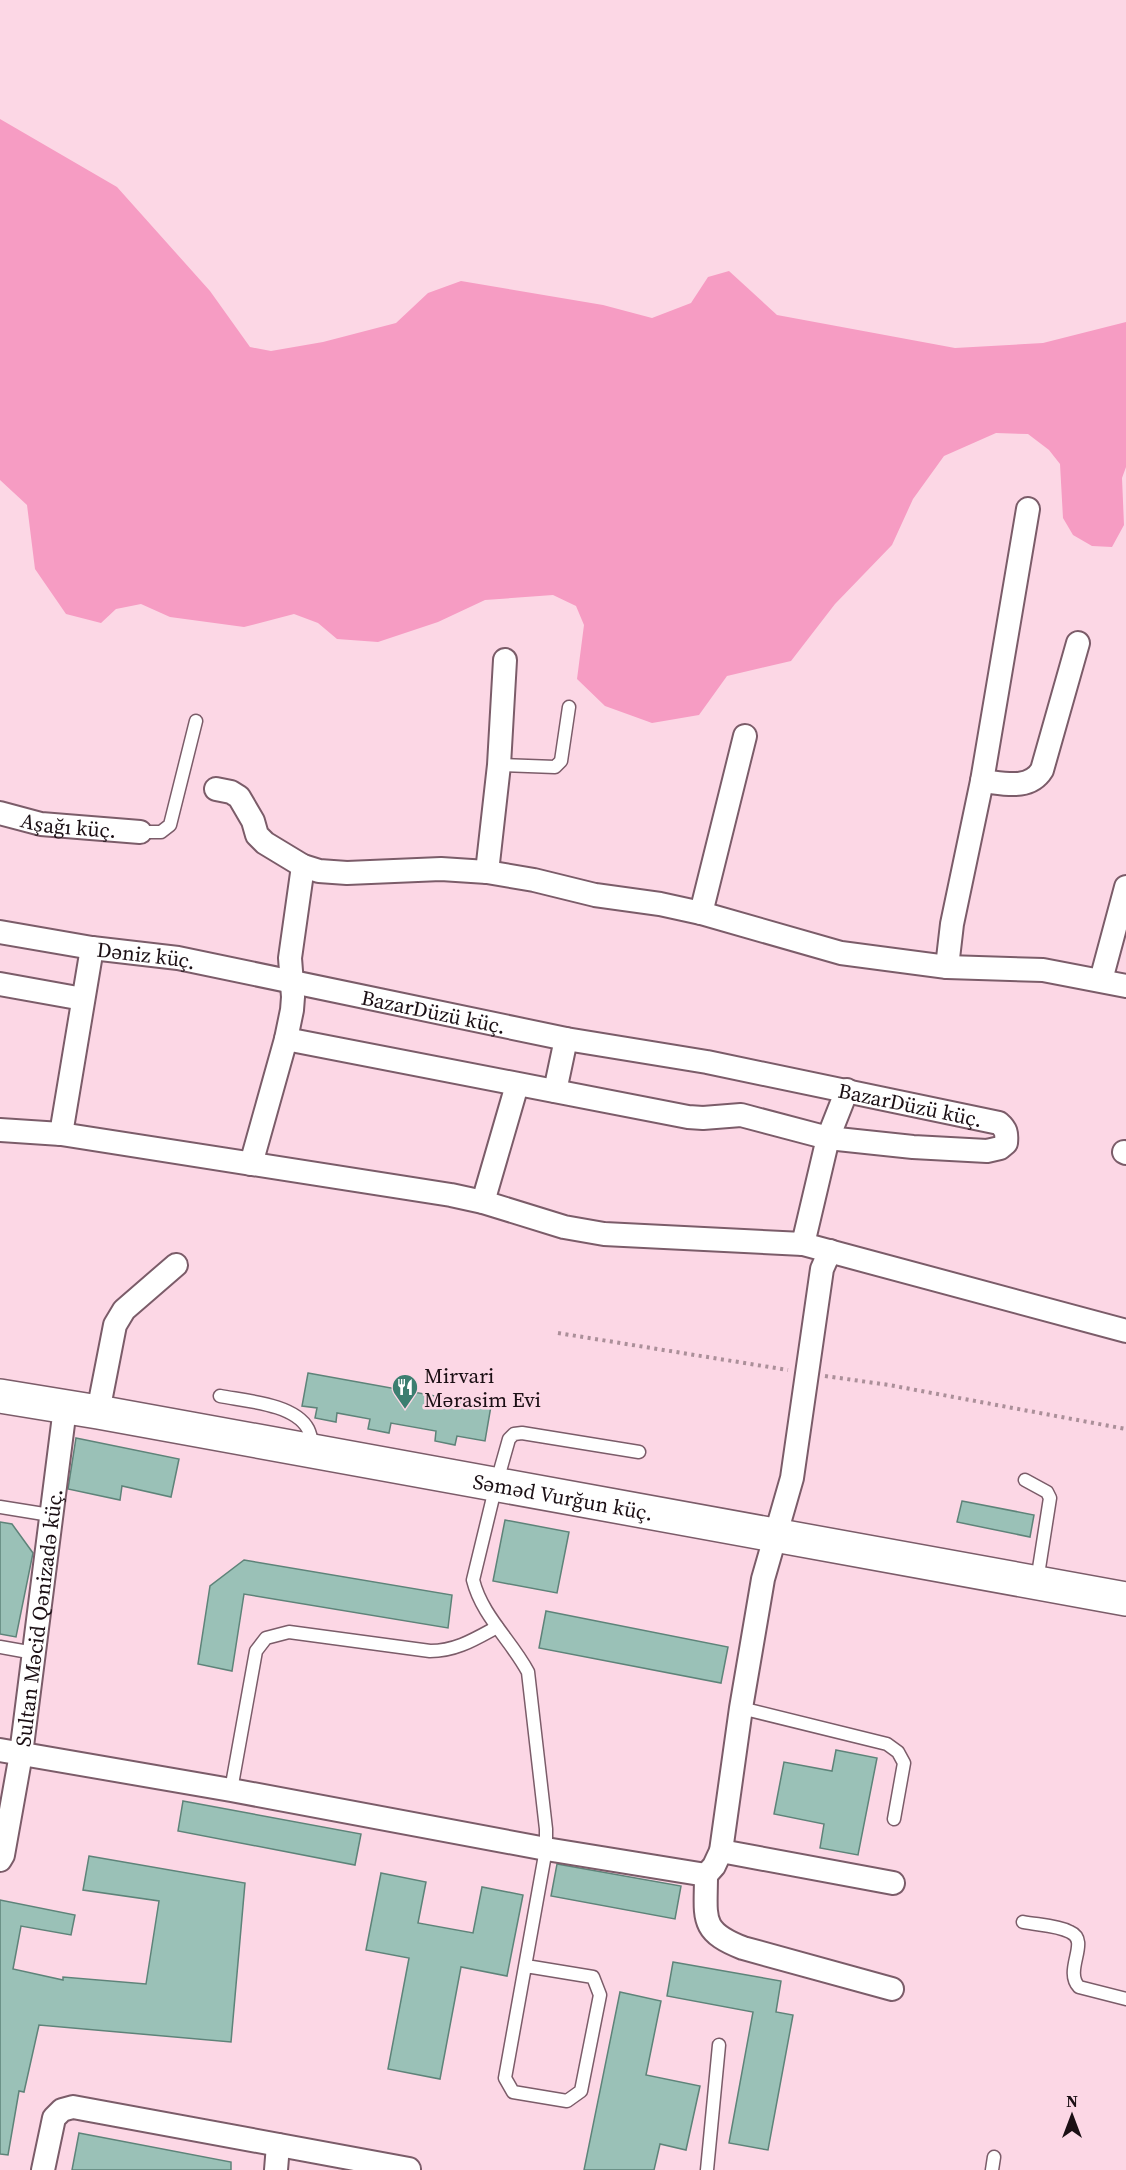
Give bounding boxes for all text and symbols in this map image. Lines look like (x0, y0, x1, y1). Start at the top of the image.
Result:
street label: Aşağı küç. (18, 805, 117, 845)
street label: Dəniz küç. (95, 934, 198, 976)
street label: BazarDüzü küç. (359, 982, 508, 1041)
street label: BazarDüzü küç. (836, 1075, 985, 1134)
place label: Mirvari Mərasim Evi (424, 1361, 541, 1414)
restaurant icon: Mirvari Mərasim Evi (390, 1372, 420, 1410)
street label: Səməd Vurğun küç. (471, 1466, 655, 1527)
street label: Sultan Məcid Qənizadə küç. (8, 1487, 69, 1748)
north arrow (1042, 2086, 1102, 2146)
text: N (1066, 2090, 1078, 2112)

